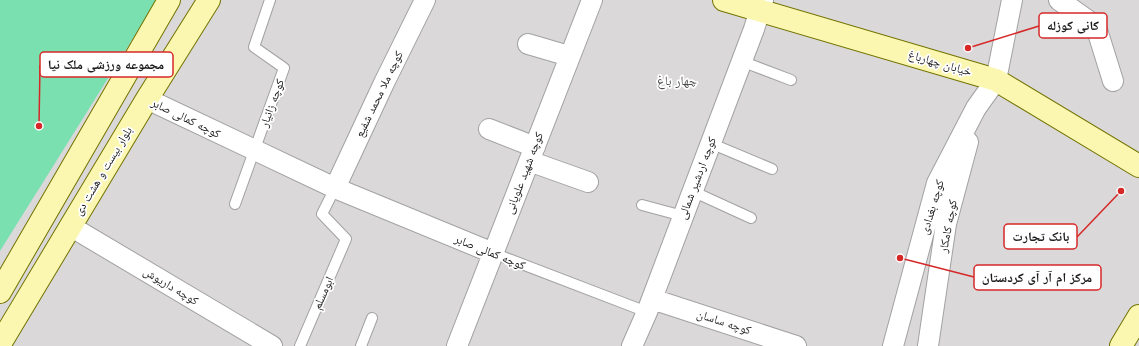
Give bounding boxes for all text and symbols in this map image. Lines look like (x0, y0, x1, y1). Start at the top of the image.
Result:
callout: کانی کوزله (1039, 13, 1107, 38)
text: کانی کوزله (1047, 16, 1099, 35)
street label: خیابان چهارباغ (906, 45, 974, 81)
street label: کوچه ملا محمد شفیع (350, 48, 408, 140)
callout: مجموعه ورزشی ملک نیا (40, 52, 173, 77)
text: مجموعه ورزشی ملک نیا (48, 55, 164, 74)
district label: چهار باغ (657, 71, 697, 90)
street label: کوچه زانیار (255, 76, 289, 131)
street label: کوچه کمالی صابر (147, 93, 224, 143)
street label: بلوار بیست و هشت دی (69, 123, 137, 219)
street label: کوچه شهید علویانی (500, 129, 548, 217)
street label: کوچه اردشیر شمالی (673, 134, 721, 222)
street label: کوچه بغدادی (915, 177, 949, 237)
street label: کوچه کامکار (934, 198, 962, 255)
callout: بانک تجارت (1004, 224, 1077, 249)
text: بانک تجارت (1013, 227, 1070, 246)
street label: کوچه کمالی صابر (451, 229, 528, 274)
street label: کوچه داریوش (140, 262, 202, 310)
callout: مرکز ام آر آی کردستان (974, 265, 1101, 290)
text: مرکز ام آر آی کردستان (982, 268, 1092, 287)
street label: ابومسلم (308, 273, 338, 312)
street label: کوچه ساسان (695, 305, 753, 339)

